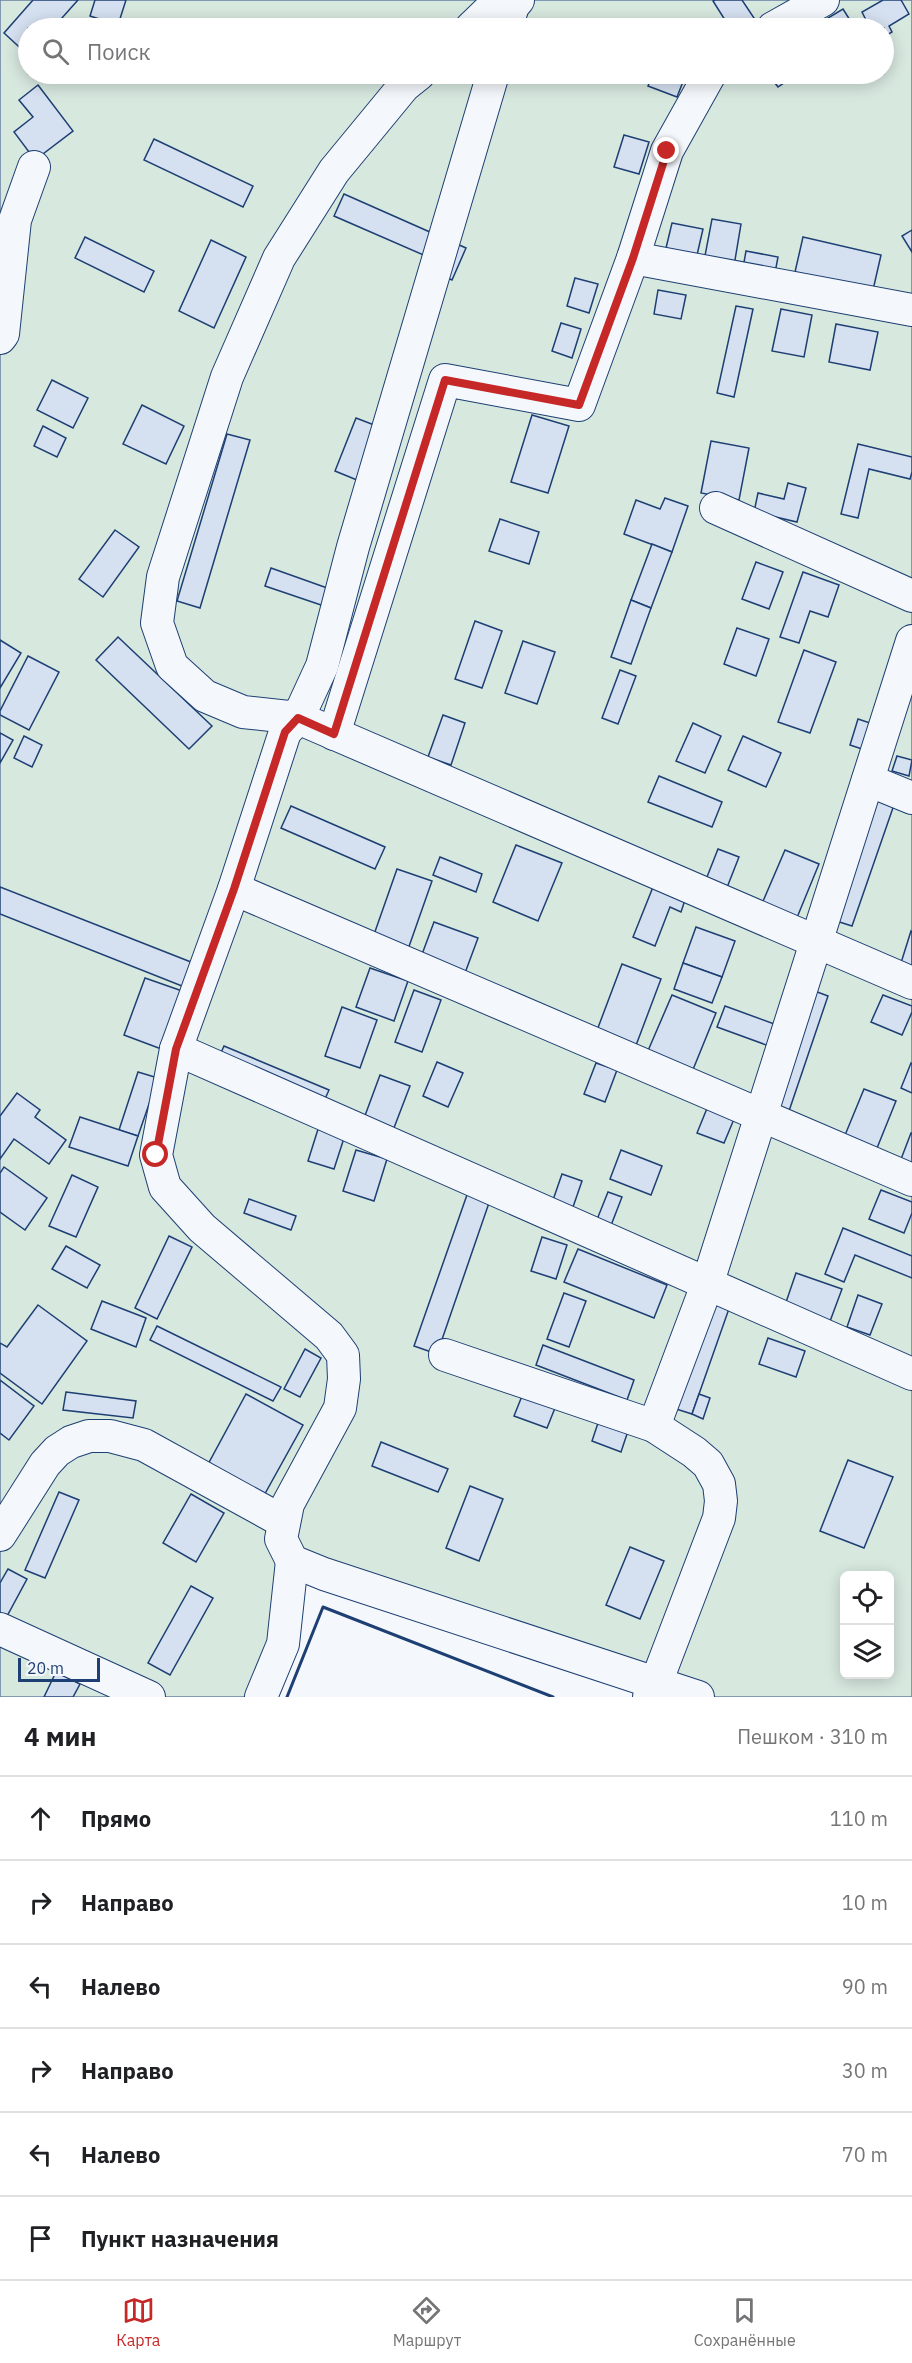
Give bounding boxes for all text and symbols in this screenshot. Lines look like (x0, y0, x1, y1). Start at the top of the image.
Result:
search box (18, 18, 894, 84)
icon: search (39, 35, 72, 68)
text: Поиск (87, 37, 151, 66)
route end (653, 137, 679, 163)
route start (142, 1141, 168, 1167)
map controls (840, 1571, 894, 1679)
button: locate (840, 1571, 894, 1625)
button: layers (840, 1625, 894, 1679)
scale bar (18, 1655, 100, 1682)
text: 20 m (27, 1658, 64, 1678)
text: 4 мин (24, 1719, 96, 1753)
text: Пешком · 310 m (737, 1723, 888, 1750)
icon: ahead (24, 1802, 57, 1835)
text: Прямо (81, 1804, 151, 1833)
text: 110 m (830, 1805, 888, 1832)
icon: right (24, 1886, 57, 1919)
text: Направо (81, 1888, 174, 1917)
text: 10 m (842, 1889, 888, 1916)
icon: left (24, 1970, 57, 2003)
text: Налево (81, 1972, 160, 2001)
text: 90 m (842, 1973, 888, 2000)
icon: right (24, 2054, 57, 2087)
text: Направо (81, 2056, 174, 2085)
text: 30 m (842, 2057, 888, 2084)
icon: left (24, 2138, 57, 2171)
text: Налево (81, 2140, 160, 2169)
text: 70 m (842, 2141, 888, 2168)
icon: arrive (24, 2222, 57, 2255)
text: Пункт назначения (81, 2224, 279, 2253)
tab: Карта (116, 2294, 160, 2350)
tab: Маршрут (393, 2294, 461, 2350)
tab: Сохранённые (694, 2294, 796, 2350)

